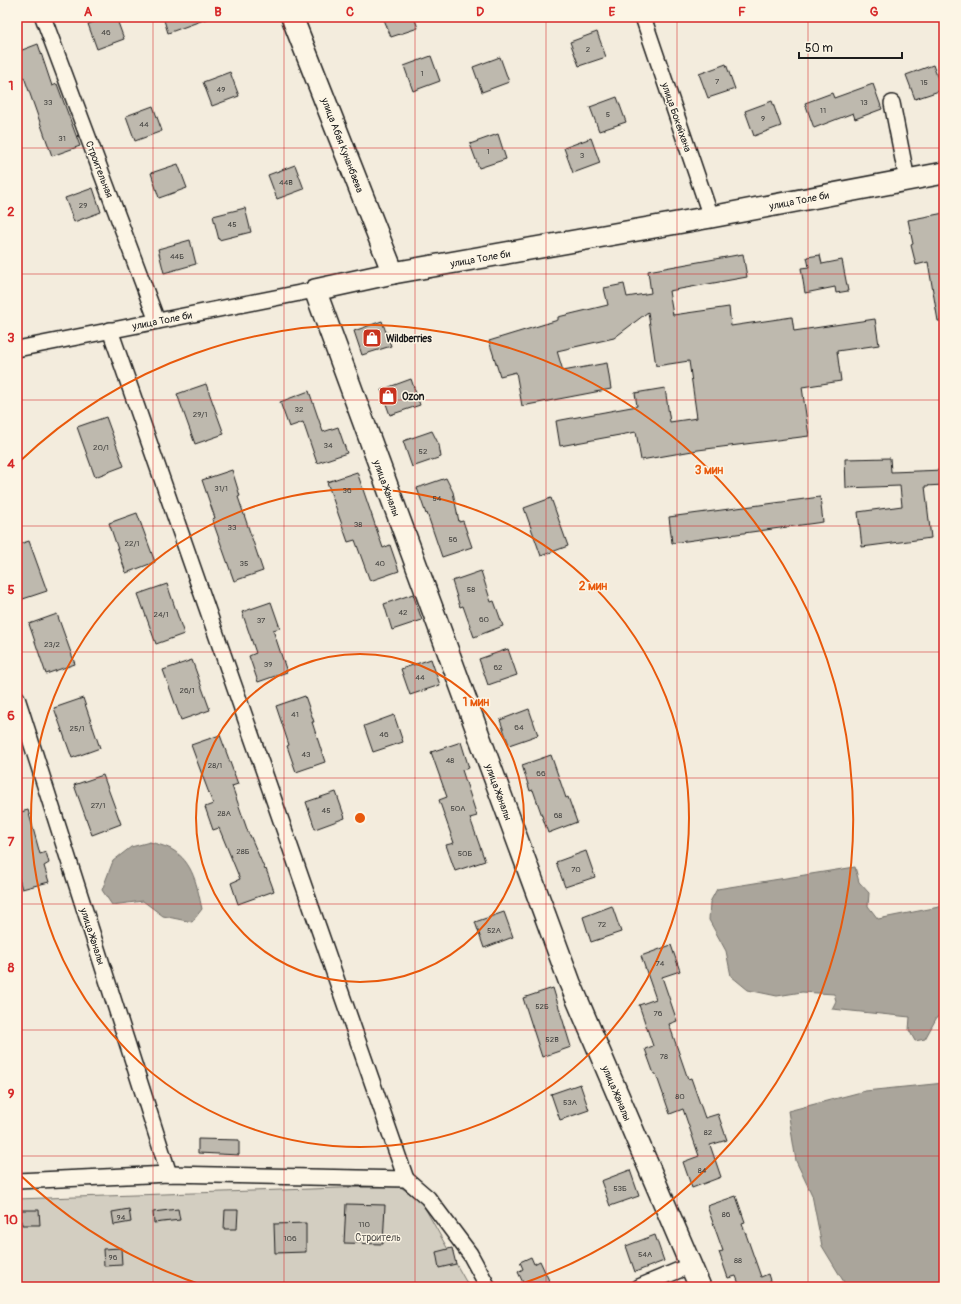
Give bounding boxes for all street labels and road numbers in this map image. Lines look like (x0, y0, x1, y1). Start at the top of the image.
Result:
street label: улица Бокейхана (658, 80, 694, 154)
street label: улица Абая Кунанбаева (318, 95, 366, 195)
street label: Строительная (83, 139, 115, 200)
street label: улица Толе би (767, 189, 831, 213)
street label: улица Толе би (448, 248, 512, 270)
street label: улица Толе би (130, 309, 194, 333)
street label: улица Жаналы (370, 458, 402, 518)
street label: улица Жаналы (482, 762, 514, 822)
street label: улица Жаналы (77, 905, 107, 966)
street label: улица Жаналы (599, 1063, 633, 1123)

